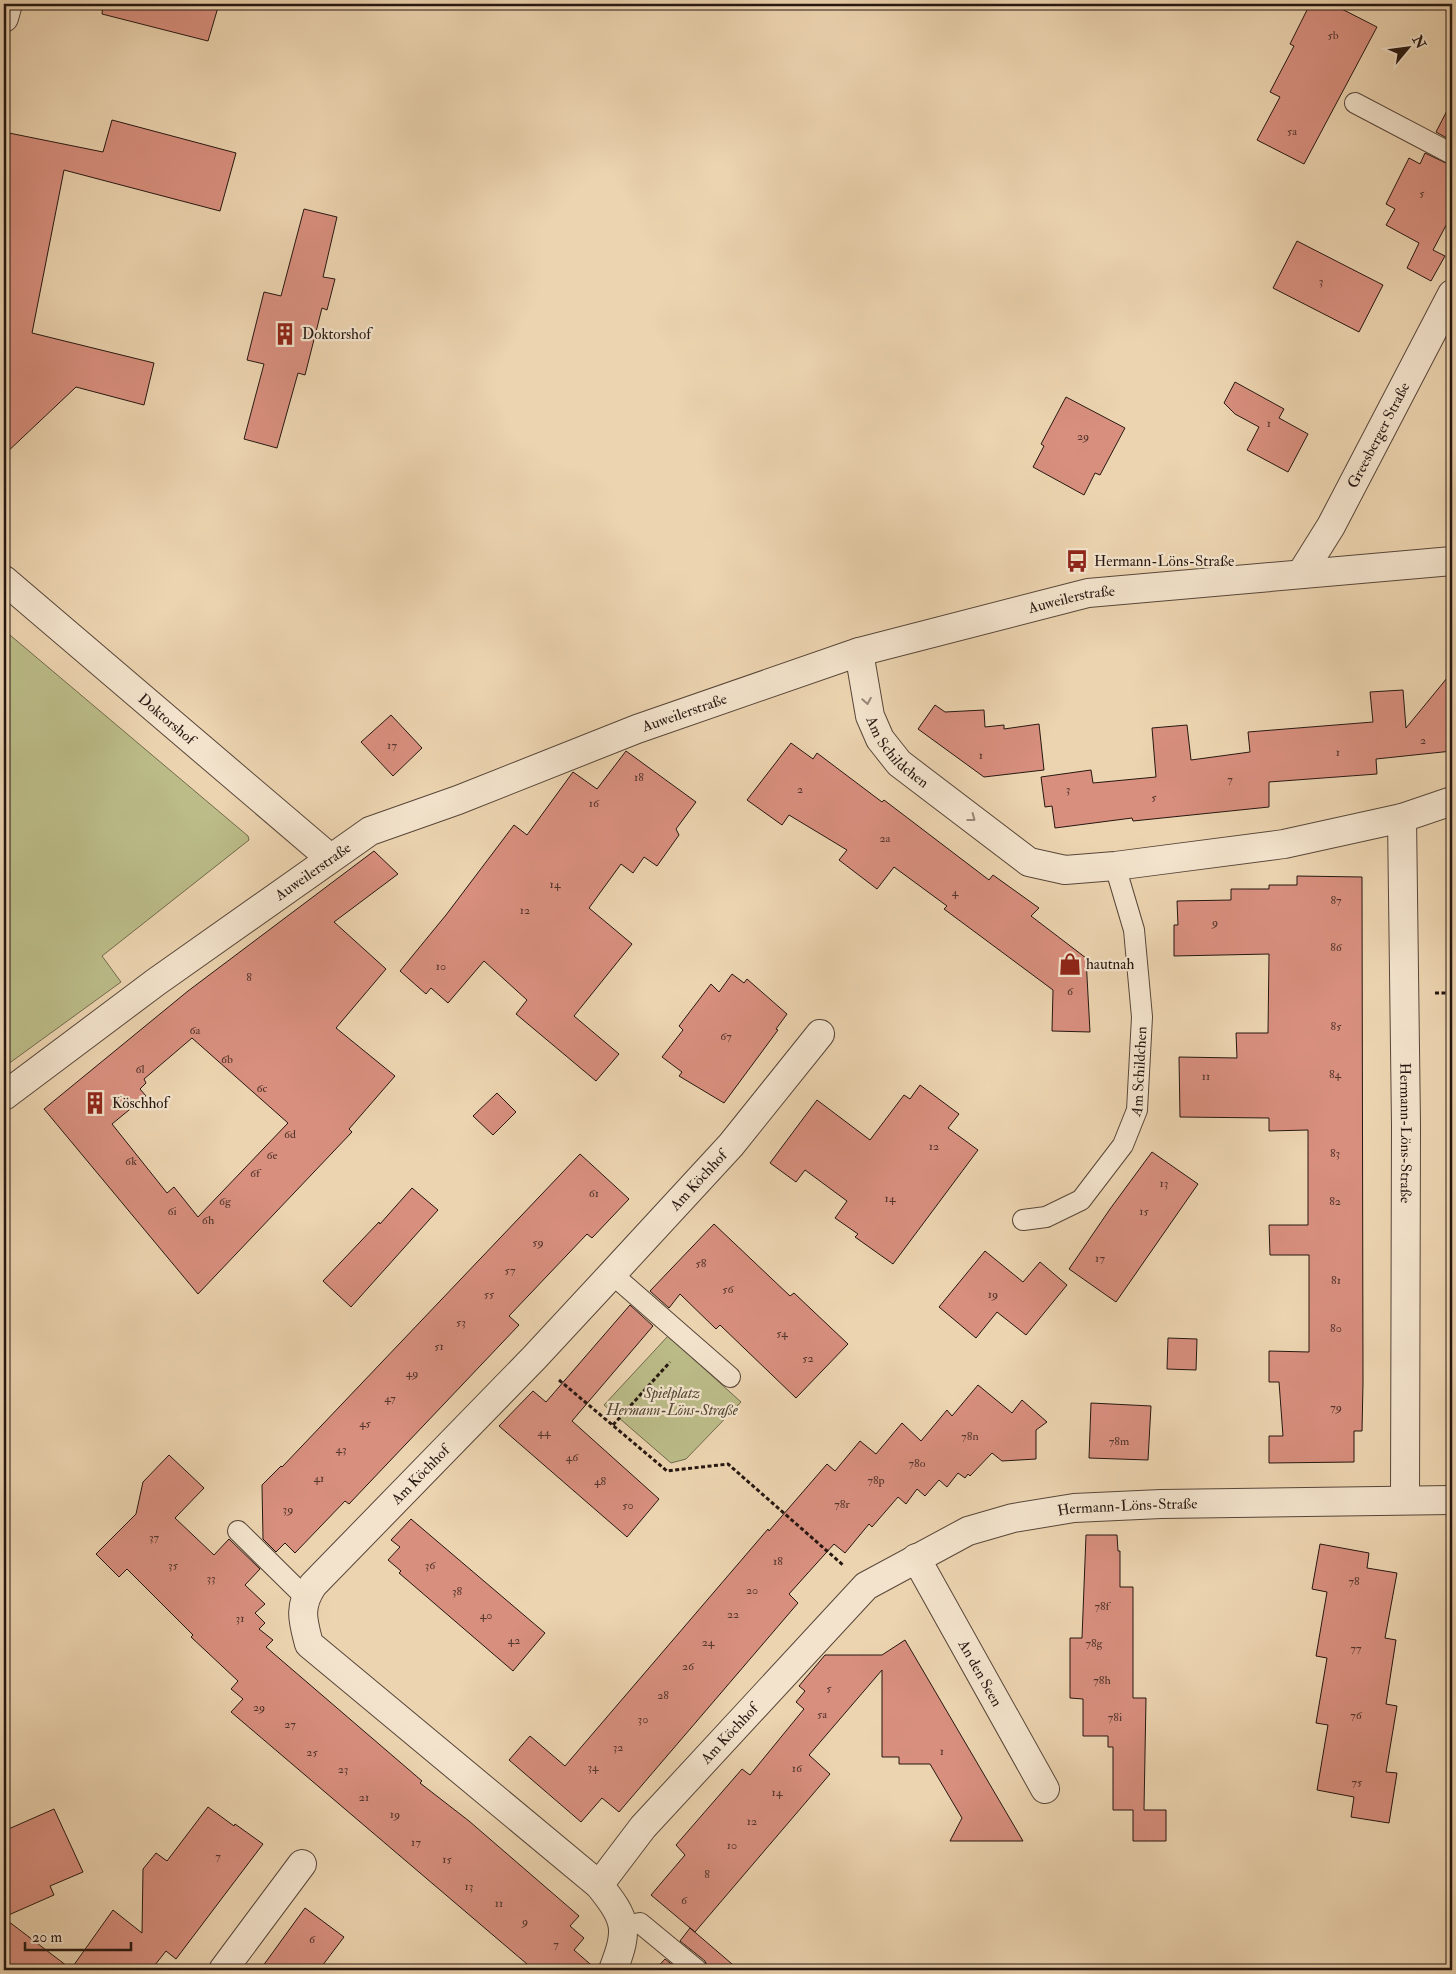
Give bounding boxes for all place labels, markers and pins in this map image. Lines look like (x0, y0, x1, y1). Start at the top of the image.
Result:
building icon: Doktorshof (272, 321, 298, 347)
place label: Doktorshof (302, 325, 373, 344)
bus stop icon: Hermann-Löns-Straße (1064, 548, 1090, 574)
place label: Hermann-Löns-Straße (1094, 552, 1234, 571)
shop icon: hautnah (1057, 951, 1083, 977)
place label: hautnah (1086, 955, 1135, 974)
building icon: Köschhof (82, 1090, 108, 1116)
place label: Köschhof (112, 1094, 171, 1113)

